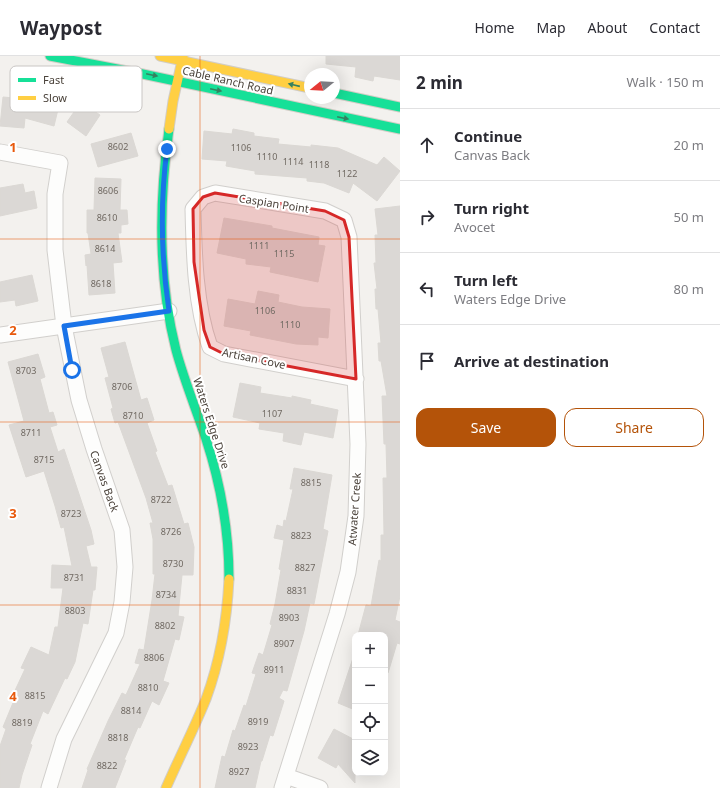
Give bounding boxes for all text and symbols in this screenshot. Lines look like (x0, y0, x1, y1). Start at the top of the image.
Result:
text: Waypost (20, 15, 102, 41)
text: Home (475, 18, 514, 37)
text: Map (536, 18, 566, 37)
text: About (588, 18, 627, 37)
text: Contact (649, 18, 700, 37)
street label: Cable Ranch Road (181, 62, 275, 98)
legend (10, 66, 142, 112)
north arrow (304, 68, 340, 104)
text: 2 min (416, 71, 463, 94)
text: Fast (43, 72, 64, 87)
one-way arrow (146, 73, 158, 79)
text: Walk · 150 m (626, 73, 704, 91)
one-way arrow (288, 81, 300, 87)
one-way arrow (210, 87, 222, 93)
text: Slow (43, 90, 67, 105)
one-way arrow (337, 115, 349, 121)
text: Continue (454, 126, 522, 146)
icon: ahead (416, 134, 438, 156)
text: 20 m (674, 136, 704, 154)
text: 1 (9, 138, 17, 156)
house number: 8602 (108, 140, 128, 153)
route end (158, 140, 176, 158)
house number: 1106 (231, 141, 251, 154)
text: Canvas Back (454, 146, 530, 164)
house number: 1110 (257, 150, 277, 163)
house number: 1114 (283, 155, 303, 168)
house number: 1118 (309, 158, 329, 171)
house number: 1122 (337, 167, 357, 180)
house number: 8606 (98, 184, 118, 197)
street label: Caspian Point (238, 190, 310, 216)
text: Turn right (454, 198, 529, 218)
icon: right (416, 206, 438, 228)
text: 50 m (674, 208, 704, 226)
house number: 8610 (97, 211, 117, 224)
text: Avocet (454, 218, 495, 236)
house number: 1111 (249, 239, 269, 252)
house number: 8614 (95, 242, 115, 255)
house number: 1115 (274, 247, 294, 260)
text: Turn left (454, 270, 518, 290)
house number: 8618 (91, 277, 111, 290)
icon: left (416, 278, 438, 300)
text: 80 m (674, 280, 704, 298)
text: Waters Edge Drive (454, 290, 566, 308)
house number: 1106 (255, 304, 275, 317)
house number: 1110 (280, 318, 300, 331)
text: 2 (9, 321, 17, 339)
street label: Artisan Cove (221, 344, 287, 372)
icon: arrive (416, 350, 438, 372)
text: Arrive at destination (454, 351, 609, 371)
route start (63, 361, 81, 379)
house number: 8703 (16, 364, 36, 377)
street label: Waters Edge Drive (190, 376, 234, 470)
house number: 8706 (112, 380, 132, 393)
house number: 1107 (262, 407, 282, 420)
button: Save (416, 408, 556, 447)
button: Share (564, 408, 704, 447)
house number: 8710 (123, 409, 143, 422)
house number: 8711 (21, 426, 41, 439)
street label: Canvas Back (87, 448, 123, 514)
house number: 8715 (34, 453, 54, 466)
street label: Atwater Creek (344, 472, 364, 546)
house number: 8815 (301, 476, 321, 489)
house number: 8722 (151, 493, 171, 506)
text: 3 (9, 504, 17, 522)
house number: 8723 (61, 507, 81, 520)
house number: 8726 (161, 525, 181, 538)
house number: 8823 (291, 529, 311, 542)
house number: 8730 (163, 557, 183, 570)
house number: 8827 (295, 561, 315, 574)
house number: 8731 (64, 571, 84, 584)
house number: 8831 (287, 584, 307, 597)
house number: 8734 (156, 588, 176, 601)
house number: 8803 (65, 604, 85, 617)
house number: 8903 (279, 611, 299, 624)
house number: 8802 (155, 619, 175, 632)
map controls (352, 632, 388, 776)
button: + (352, 632, 388, 668)
house number: 8907 (274, 637, 294, 650)
house number: 8806 (144, 651, 164, 664)
house number: 8911 (264, 663, 284, 676)
button: − (352, 668, 388, 704)
house number: 8810 (138, 681, 158, 694)
text: 4 (9, 687, 17, 705)
house number: 8815 (25, 689, 45, 702)
house number: 8814 (121, 704, 141, 717)
button: locate (352, 704, 388, 740)
house number: 8919 (248, 715, 268, 728)
house number: 8819 (12, 716, 32, 729)
house number: 8818 (108, 731, 128, 744)
house number: 8923 (238, 740, 258, 753)
button: layers (352, 740, 388, 776)
house number: 8822 (97, 759, 117, 772)
house number: 8927 (229, 765, 249, 778)

